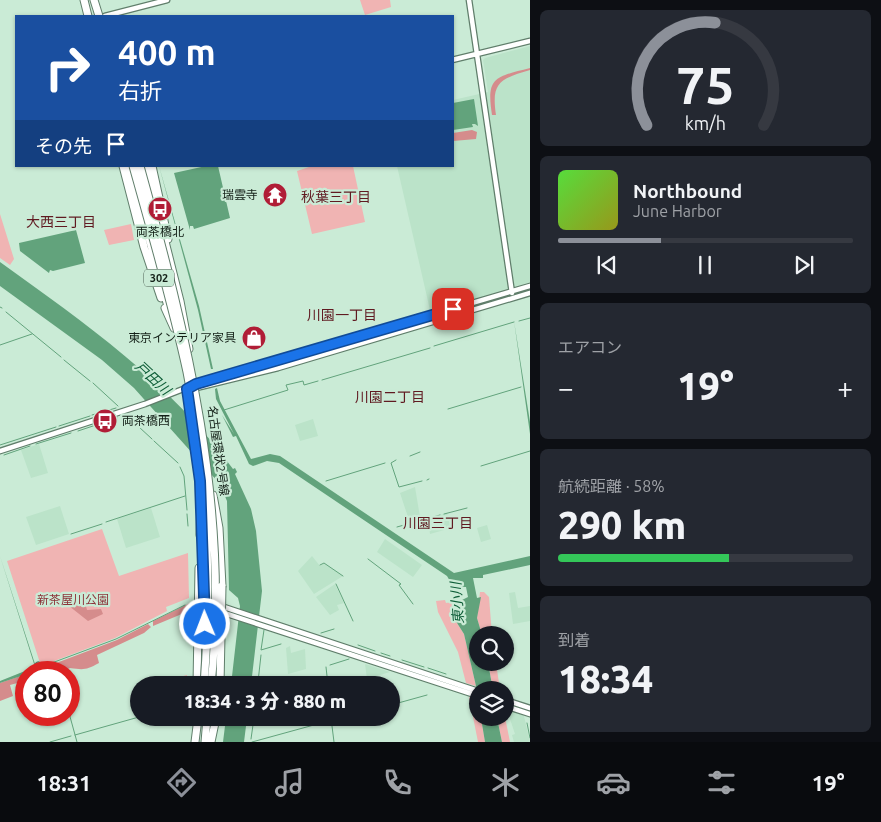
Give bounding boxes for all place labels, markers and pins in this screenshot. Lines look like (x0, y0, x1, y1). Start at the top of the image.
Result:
temple icon: 瑞雲寺 (262, 182, 288, 208)
place label: 瑞雲寺 (222, 188, 258, 201)
bus stop icon: 両茶橋北 (147, 196, 173, 222)
place label: 両茶橋北 (136, 225, 184, 238)
pin (432, 288, 474, 330)
shop icon: 東京インテリア家具 (241, 325, 267, 351)
place label: 東京インテリア家具 (128, 331, 236, 344)
bus stop icon: 両茶橋西 (92, 408, 118, 434)
place label: 両茶橋西 (122, 414, 170, 427)

